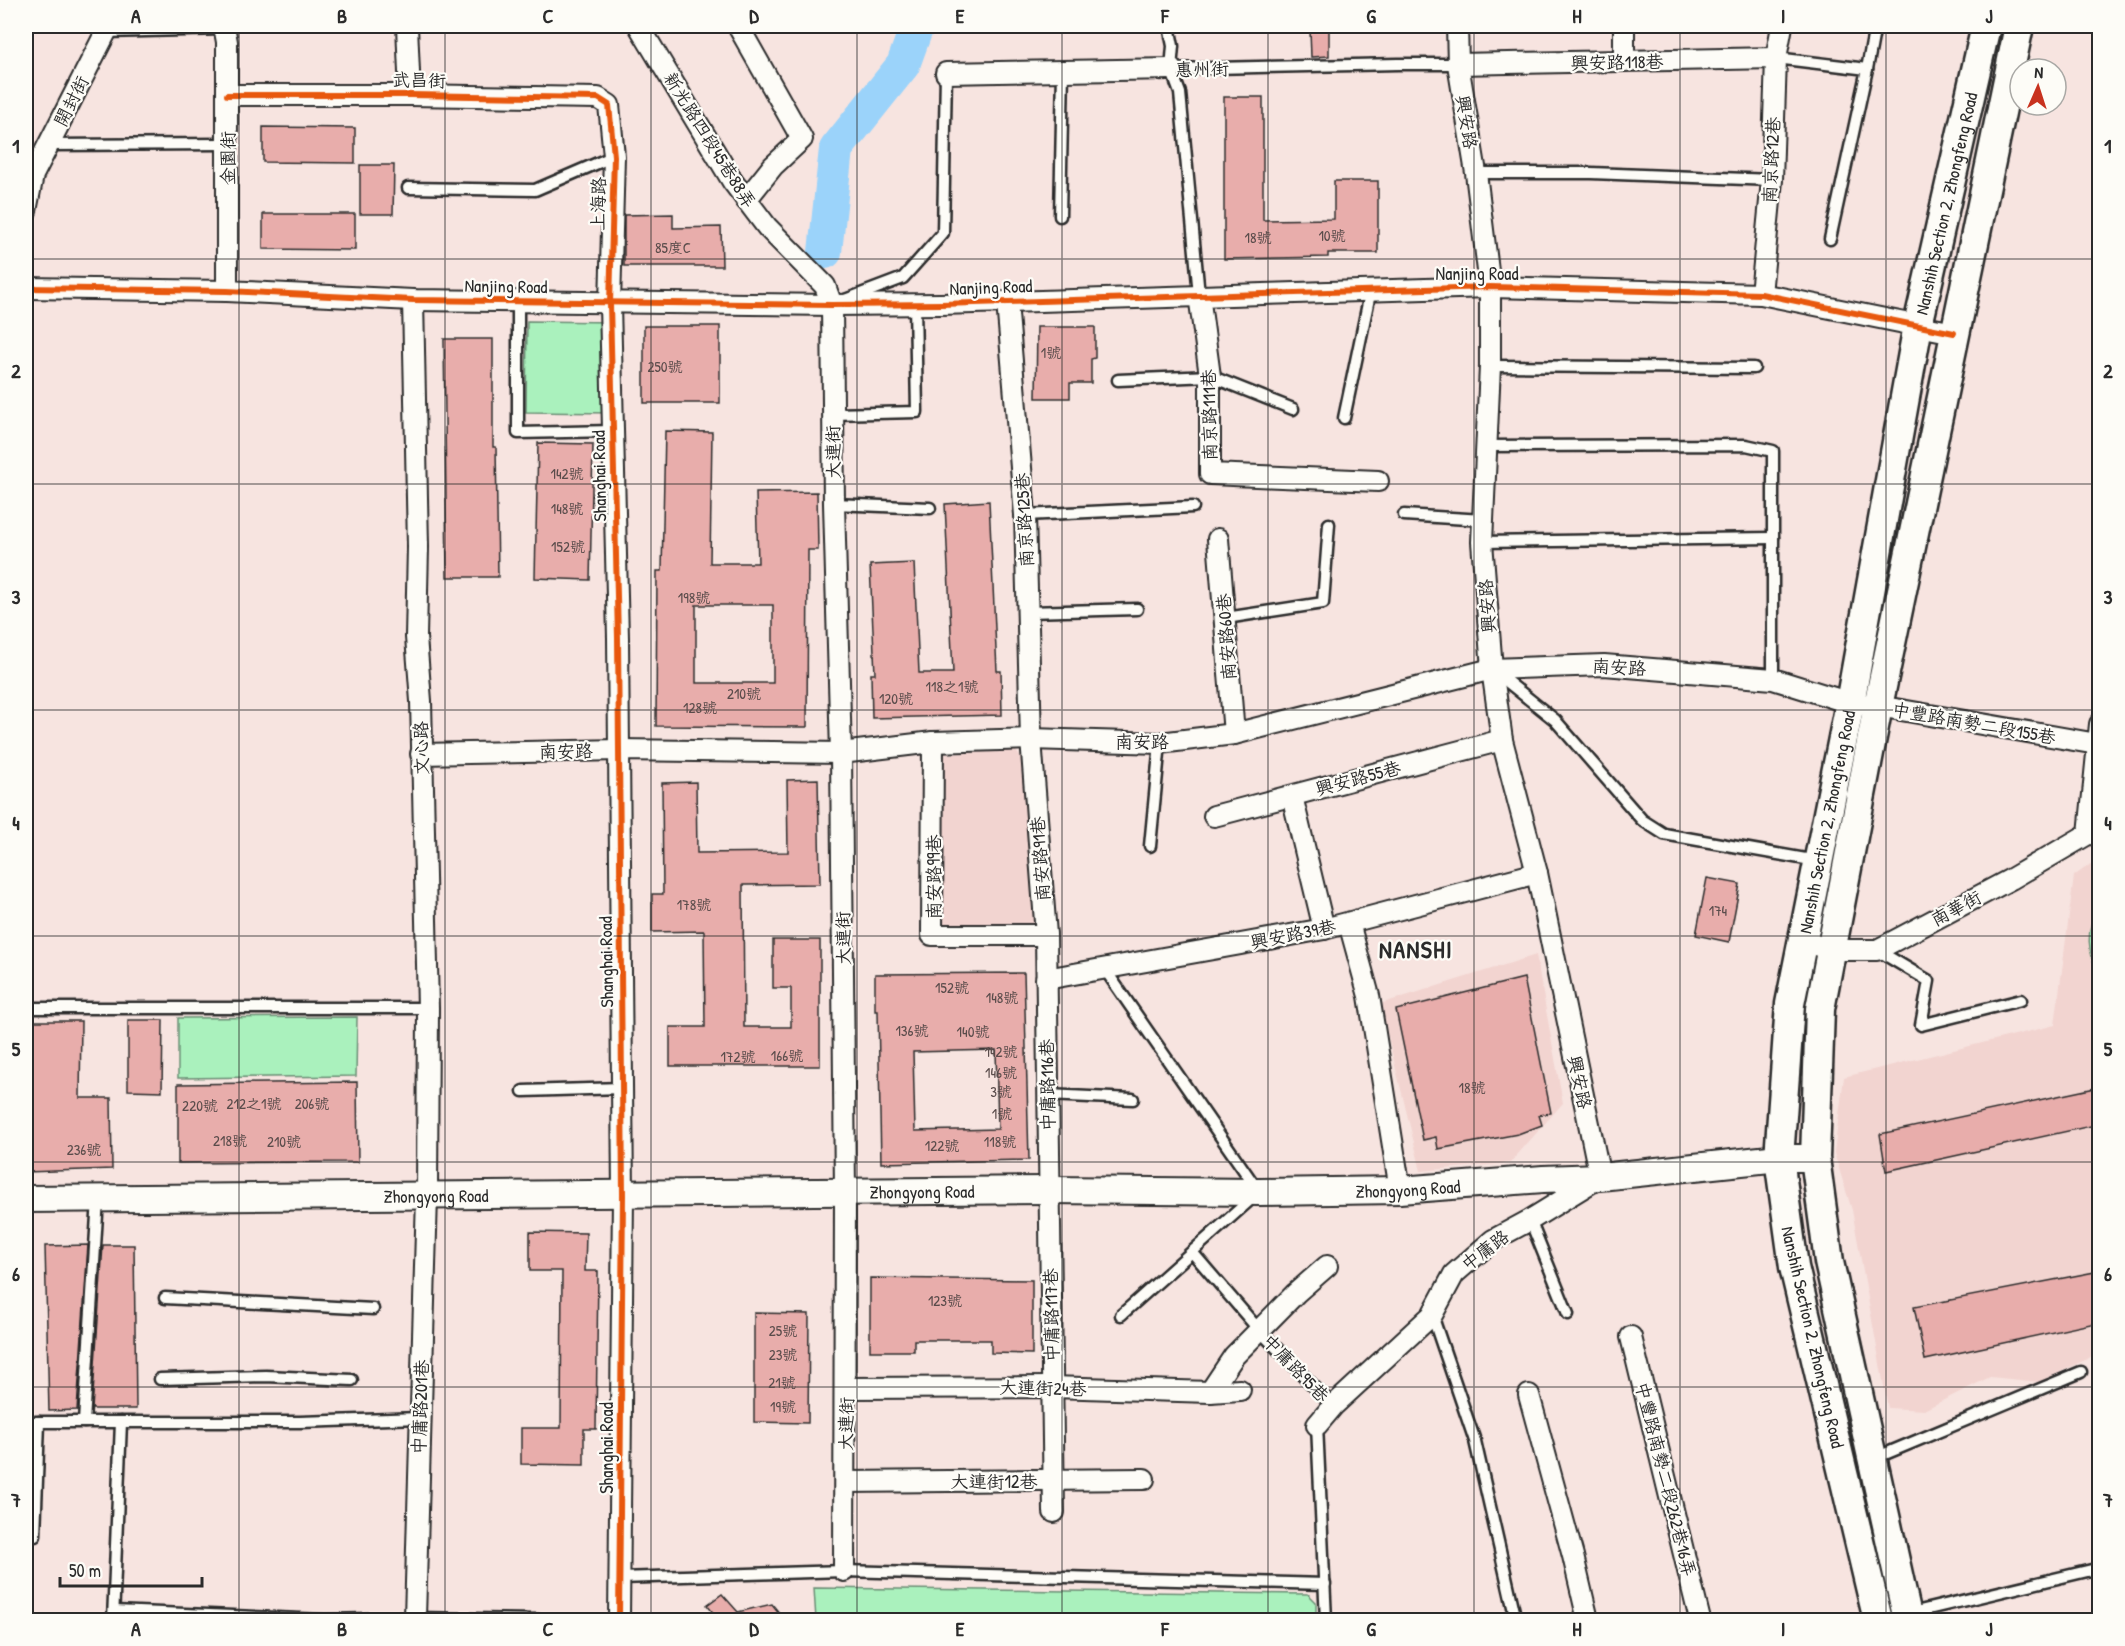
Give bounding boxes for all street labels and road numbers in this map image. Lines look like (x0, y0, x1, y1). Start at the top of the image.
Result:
street label: 興安路118巷 (1570, 49, 1664, 75)
street label: 惠州街 (1175, 56, 1229, 82)
street label: 武昌街 (392, 67, 446, 93)
street label: 新光路四段45巷88弄 (658, 67, 762, 213)
street label: 開封街 (48, 71, 94, 131)
street label: Nanshih Section 2, Zhongfeng Road (1908, 90, 1983, 317)
street label: 興安路 (1450, 93, 1484, 151)
street label: 南京路12巷 (1756, 116, 1786, 204)
street label: 金園街 (215, 131, 240, 185)
street label: 上海路 (585, 177, 611, 231)
street label: Nanjing Road (1436, 261, 1518, 286)
street label: Nanjing Road (464, 273, 548, 299)
street label: Nanjing Road (949, 273, 1033, 301)
street label: 南京路111巷 (1196, 369, 1222, 461)
street label: 大連街 (820, 425, 846, 479)
street label: Shanghai Road (586, 430, 612, 522)
street label: 南京路125巷 (1009, 472, 1039, 568)
street label: 興安路 (1473, 578, 1501, 634)
street label: 南安路60巷 (1210, 593, 1242, 681)
street label: 南安路 (1591, 653, 1647, 681)
street label: 中豐路南勢二段155巷 (1890, 696, 2058, 750)
street label: Nanshih Section 2, Zhongfeng Road (1792, 708, 1861, 936)
street label: 文心路 (408, 721, 434, 775)
street label: 南安路 (1115, 729, 1169, 754)
street label: 南安路 (539, 738, 593, 764)
street label: 興安路55巷 (1313, 755, 1403, 801)
street label: 南安路91巷 (1025, 816, 1055, 902)
street label: 南安路99巷 (921, 834, 946, 920)
street label: 南華街 (1926, 884, 1986, 932)
street label: 大連街 (830, 911, 856, 965)
street label: 興安路39巷 (1248, 913, 1338, 955)
street label: Shanghai Road (593, 916, 619, 1008)
street label: 中庸路116巷 (1034, 1039, 1060, 1131)
street label: 興安路 (1562, 1053, 1598, 1111)
street label: Zhongyong Road (1355, 1173, 1461, 1203)
street label: Zhongyong Road (869, 1178, 975, 1204)
street label: Zhongyong Road (383, 1182, 489, 1208)
street label: 中庸路 (1456, 1224, 1514, 1276)
street label: Nanshih Section 2, Zhongfeng Road (1775, 1224, 1851, 1450)
street label: 中庸路117巷 (1038, 1268, 1064, 1362)
street label: 中庸路95巷 (1257, 1328, 1335, 1408)
street label: 中庸路201巷 (406, 1359, 434, 1455)
street label: 大連街24巷 (999, 1375, 1087, 1401)
street label: 中豐路南勢二段262巷16弄 (1630, 1379, 1702, 1579)
street label: 大連街 (833, 1397, 859, 1451)
street label: Shanghai Road (594, 1402, 619, 1494)
street label: 大連街12巷 (951, 1469, 1037, 1494)

